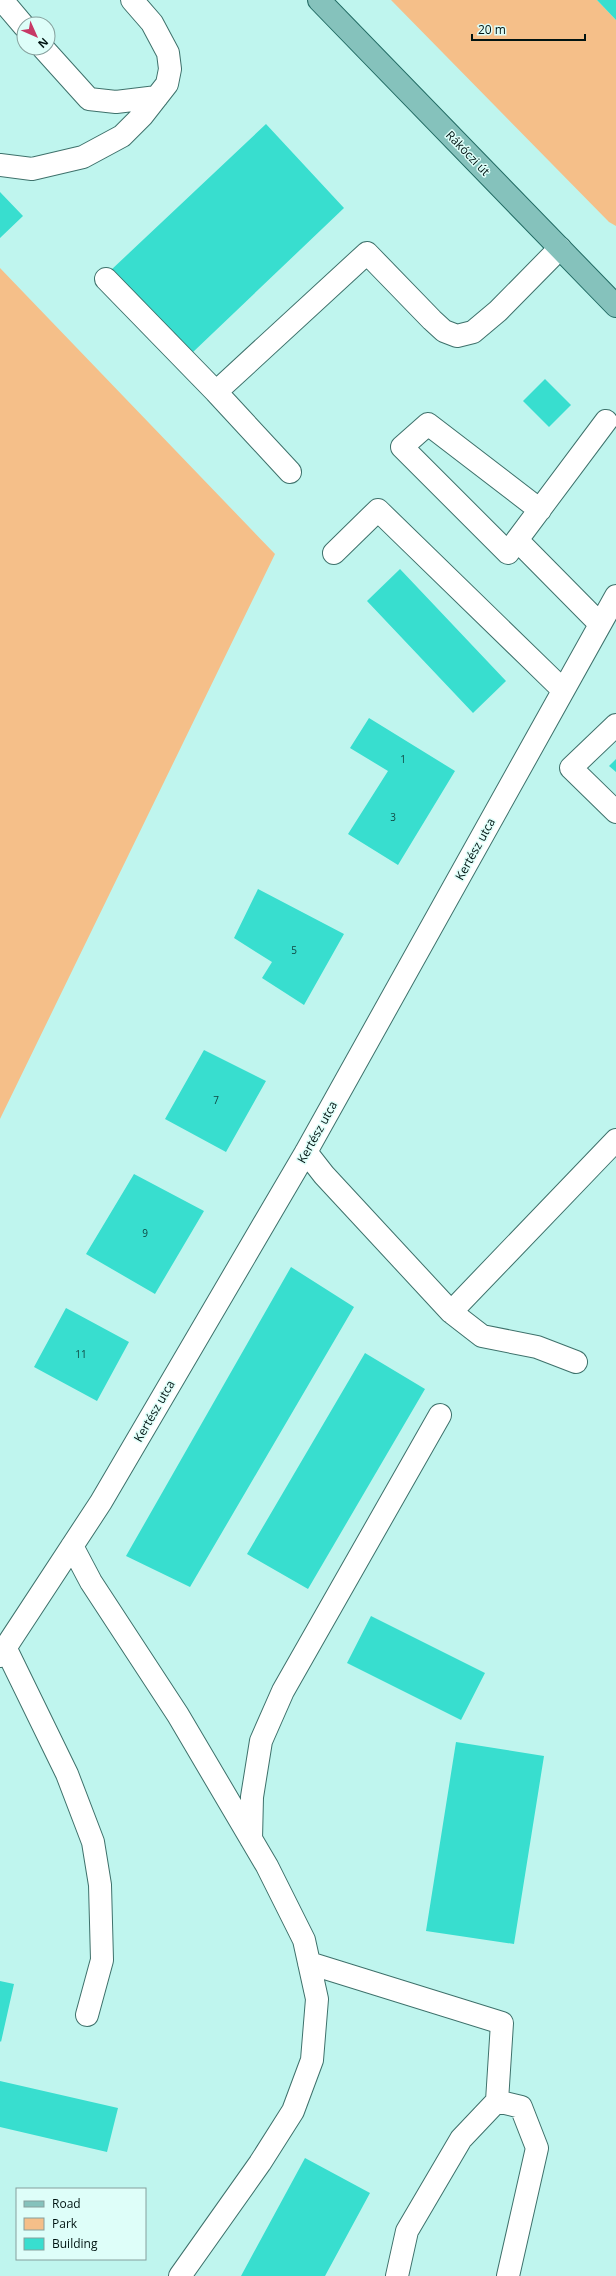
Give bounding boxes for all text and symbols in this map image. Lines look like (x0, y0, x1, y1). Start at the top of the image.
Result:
north arrow (16, 16, 56, 56)
scale bar (472, 16, 585, 42)
text: 20 m (478, 21, 506, 38)
text: N (35, 35, 52, 52)
street label: Rákóczi út (442, 127, 494, 179)
house number: 1 (400, 752, 406, 766)
house number: 3 (390, 810, 396, 824)
street label: Kertész utca (451, 815, 499, 883)
house number: 5 (291, 943, 297, 957)
house number: 7 (213, 1093, 219, 1107)
street label: Kertész utca (293, 1098, 341, 1166)
house number: 9 (142, 1226, 148, 1240)
house number: 11 (75, 1347, 87, 1361)
street label: Kertész utca (130, 1377, 178, 1445)
legend (16, 2188, 146, 2260)
text: Road (52, 2195, 81, 2212)
text: Park (52, 2215, 78, 2232)
text: Building (52, 2235, 98, 2252)

